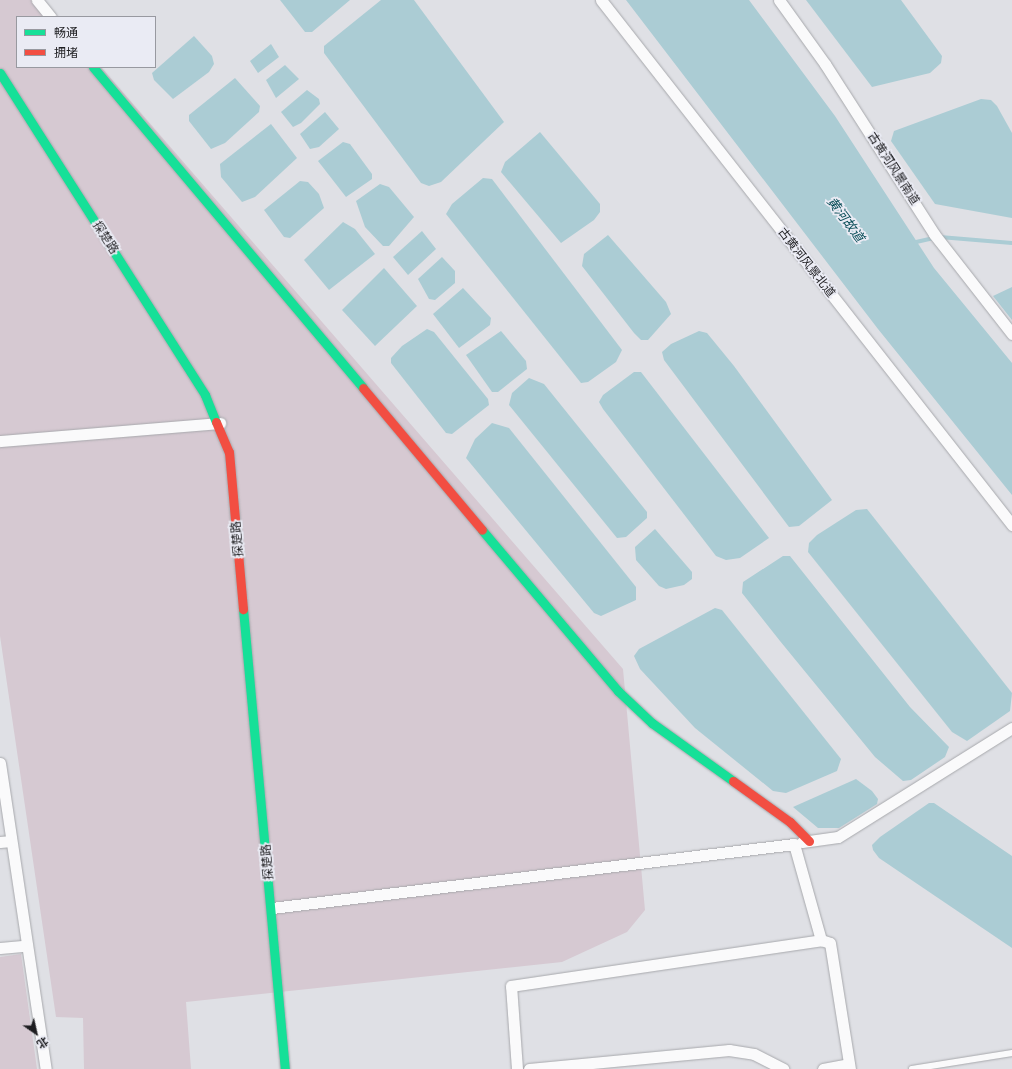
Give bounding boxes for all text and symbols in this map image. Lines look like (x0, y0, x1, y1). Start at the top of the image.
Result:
legend (16, 16, 156, 68)
text: 畅通 (54, 25, 78, 41)
text: 拥堵 (54, 45, 78, 61)
street label: 古黄河风景南道 (864, 130, 922, 208)
water label: 黄河故道 (823, 195, 867, 245)
street label: 探楚路 (89, 219, 121, 257)
street label: 古黄河风景北道 (774, 225, 838, 301)
street label: 探楚路 (229, 520, 247, 558)
street label: 探楚路 (259, 843, 277, 881)
north arrow (16, 1013, 56, 1053)
text: 北 (34, 1034, 51, 1052)

